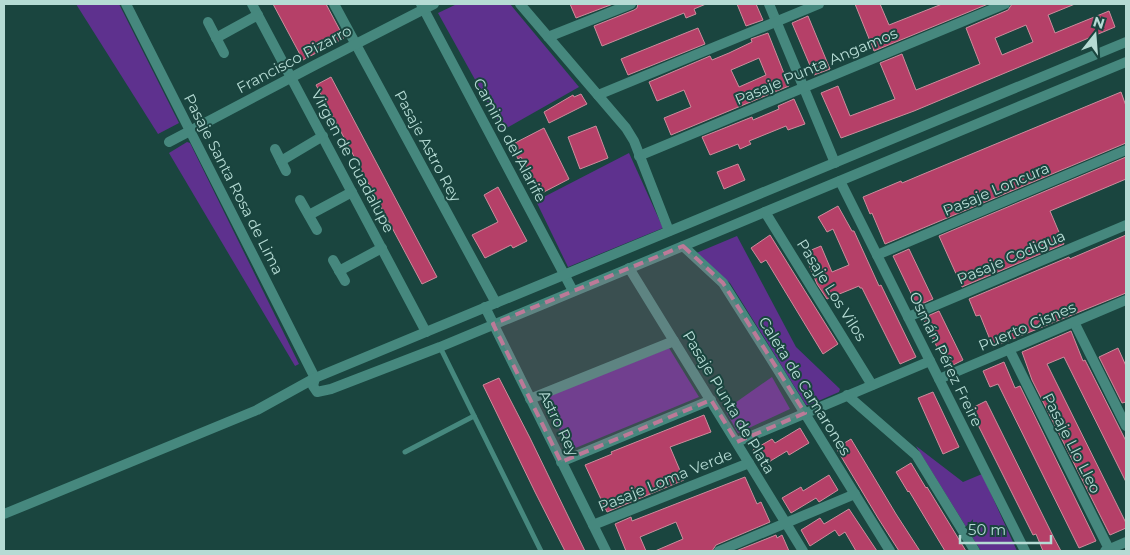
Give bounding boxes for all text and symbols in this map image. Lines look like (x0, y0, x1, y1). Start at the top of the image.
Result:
north arrow (1070, 10, 1120, 60)
text: N (1091, 12, 1107, 33)
street label: Francisco Pizarro (233, 21, 355, 97)
street label: Pasaje Punta Angamos (732, 23, 900, 109)
street label: Camino del Alarife (469, 75, 551, 205)
street label: Virgen de Guadalupe (307, 86, 399, 236)
street label: Pasaje Astro Rey (391, 87, 466, 206)
street label: Pasaje Santa Rosa de Lima (180, 90, 288, 278)
street label: Pasaje Loncura (940, 158, 1052, 220)
street label: Pasaje Codigua (954, 226, 1068, 288)
street label: Pasaje Los Vilos (793, 235, 871, 345)
street label: Osmán Pérez Freire (905, 288, 987, 430)
street label: Puerto Cisnes (976, 297, 1078, 355)
street label: Caleta de Camarones (755, 313, 855, 459)
street label: Pasaje Punta de Plata (679, 327, 779, 477)
street label: Astro Rey (535, 387, 584, 460)
street label: Pasaje Llo Lleo (1039, 390, 1105, 496)
street label: Pasaje Loma Verde (595, 444, 735, 516)
scale bar (960, 512, 1051, 544)
text: 50 m (968, 520, 1006, 539)

